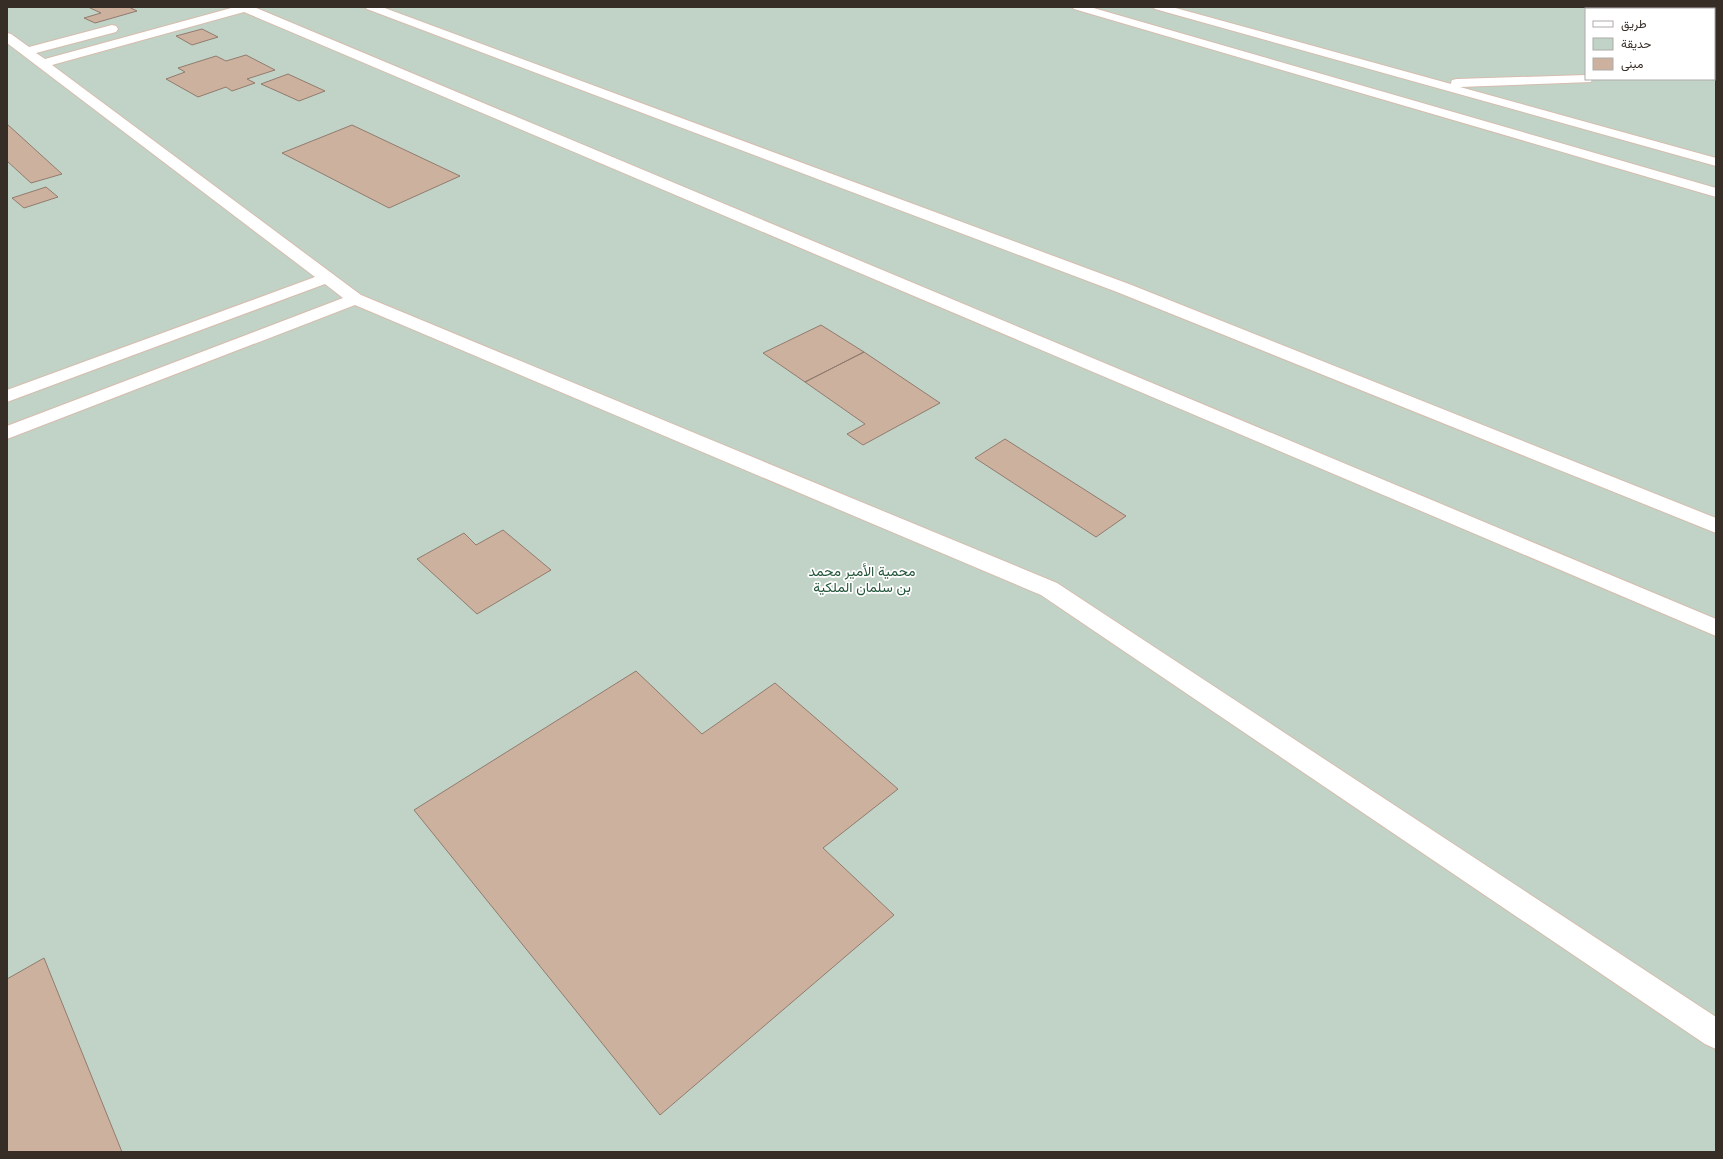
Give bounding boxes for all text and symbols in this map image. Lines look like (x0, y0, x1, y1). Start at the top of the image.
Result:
legend (1585, 8, 1715, 80)
text: طريق (1621, 15, 1647, 32)
text: حديقة (1621, 35, 1651, 52)
text: مبنى (1621, 55, 1643, 72)
park label: محمية الأمير محمد بن سلمان الملكية (809, 561, 915, 597)

